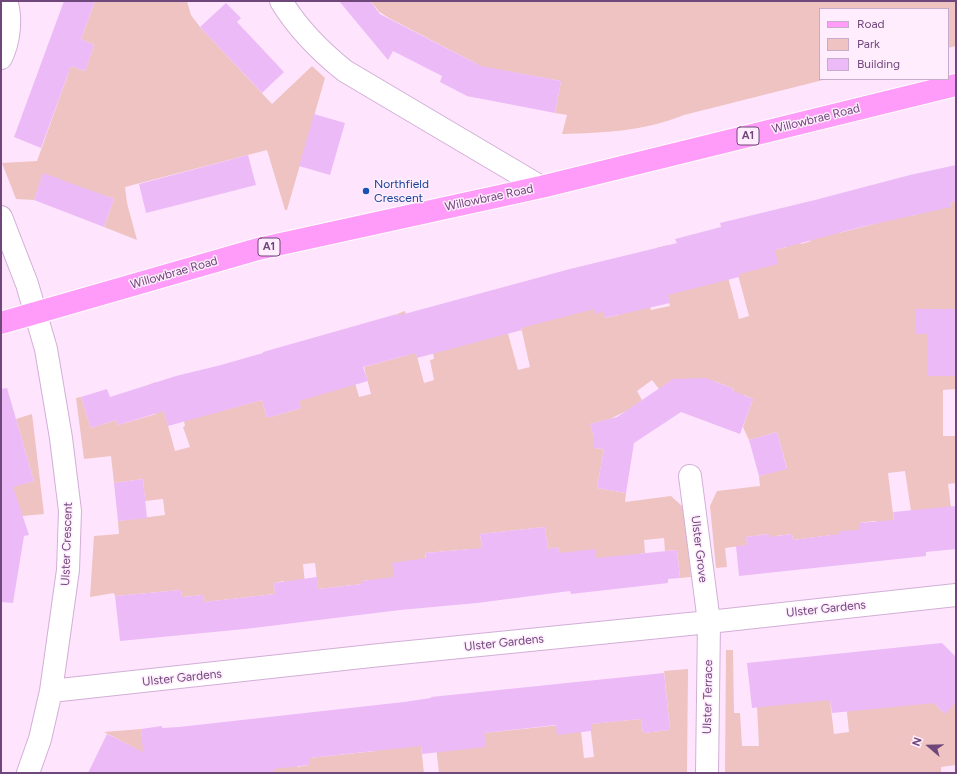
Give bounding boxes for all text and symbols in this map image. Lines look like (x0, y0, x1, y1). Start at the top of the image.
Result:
legend (819, 8, 949, 80)
text: Road (857, 17, 885, 31)
text: Park (857, 37, 880, 51)
text: Building (857, 57, 900, 71)
street label: Willowbrae Road (771, 101, 861, 137)
road number: A1 (737, 127, 759, 145)
place label: Northfield Crescent (374, 177, 429, 205)
street label: Willowbrae Road (443, 182, 535, 214)
marker: Northfield Crescent (361, 186, 371, 196)
road number: A1 (258, 238, 280, 256)
street label: Willowbrae Road (129, 254, 219, 292)
street label: Ulster Crescent (58, 502, 76, 586)
street label: Ulster Grove (688, 515, 710, 583)
street label: Ulster Gardens (785, 598, 867, 620)
street label: Ulster Gardens (463, 632, 545, 654)
street label: Ulster Terrace (700, 660, 716, 734)
street label: Ulster Gardens (141, 667, 223, 689)
north arrow (909, 726, 949, 766)
text: N (910, 736, 925, 748)

